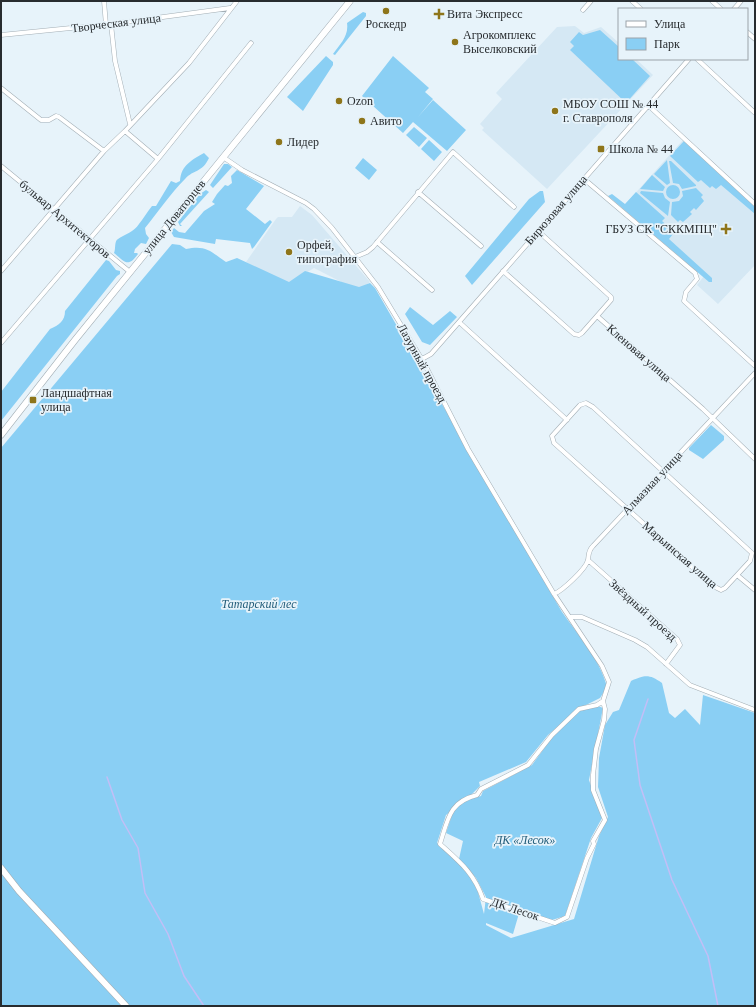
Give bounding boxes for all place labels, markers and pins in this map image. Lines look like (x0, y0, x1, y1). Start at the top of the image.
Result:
marker: Роскедр (381, 6, 391, 16)
place label: Вита Экспресс (447, 7, 523, 21)
marker: Вита Экспресс (434, 9, 444, 19)
place label: Роскедр (366, 17, 406, 31)
place label: Агрокомплекс Выселковский (463, 28, 537, 56)
marker: Агрокомплекс Выселковский (450, 37, 460, 47)
place label: Ozon (347, 94, 373, 108)
marker: Ozon (334, 96, 344, 106)
place label: МБОУ СОШ № 44 г. Ставрополя (563, 97, 658, 125)
marker: МБОУ СОШ № 44 г. Ставрополя (550, 106, 560, 116)
place label: Авито (370, 114, 402, 128)
marker: Авито (357, 116, 367, 126)
place label: Лидер (287, 135, 319, 149)
marker: Лидер (274, 137, 284, 147)
place label: Школа № 44 (609, 142, 673, 156)
marker: Школа № 44 (596, 144, 606, 154)
place label: ГБУЗ СК "СККМПЦ" (605, 222, 717, 236)
marker: ГБУЗ СК "СККМПЦ" (720, 223, 732, 235)
place label: Орфей, типография (297, 238, 358, 266)
marker: Орфей, типография (284, 247, 294, 257)
place label: Ландшафтная улица (41, 386, 112, 414)
marker: Ландшафтная улица (28, 395, 38, 405)

